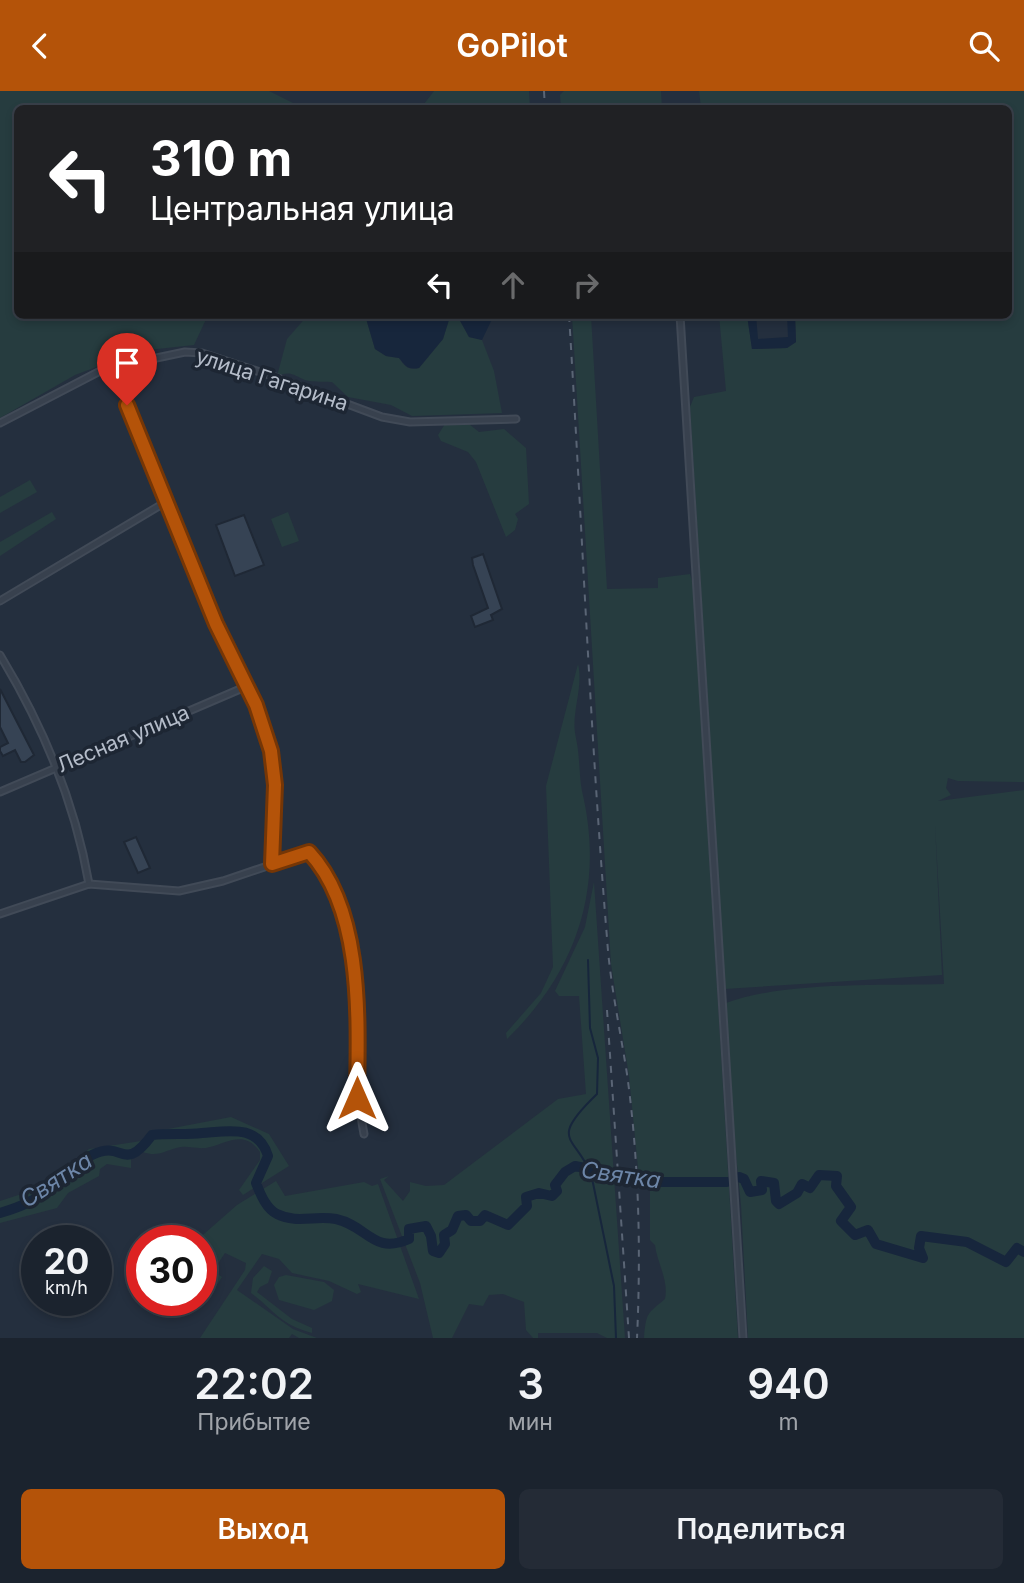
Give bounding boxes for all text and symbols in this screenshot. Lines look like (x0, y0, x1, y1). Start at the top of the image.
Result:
text: GoPilot (456, 26, 568, 65)
icon: back (21, 27, 59, 65)
icon: search (965, 27, 1003, 65)
text: 310 m (150, 129, 292, 188)
icon: left (35, 133, 126, 224)
text: Центральная улица (150, 189, 455, 228)
icon: left (421, 266, 459, 304)
icon: ahead (494, 266, 532, 304)
icon: right (567, 266, 605, 304)
pin (97, 333, 157, 405)
street label: улица Гагарина (193, 343, 351, 416)
icon: arrive (108, 344, 146, 382)
street label: Лесная улица (53, 699, 193, 778)
position arrow (320, 1061, 394, 1135)
water label: Святка (15, 1146, 97, 1214)
water label: Святка (579, 1156, 663, 1194)
speed limit sign: 30 (126, 1225, 217, 1316)
text: 20 (44, 1240, 89, 1282)
text: km/h (45, 1277, 88, 1298)
text: 22:02 (194, 1358, 314, 1409)
text: 3 (517, 1358, 544, 1409)
text: 940 (747, 1358, 830, 1409)
text: Прибытие (197, 1408, 311, 1436)
text: мин (508, 1408, 553, 1436)
text: m (778, 1408, 799, 1436)
button: Выход (21, 1489, 505, 1569)
button: Поделиться (519, 1489, 1003, 1569)

